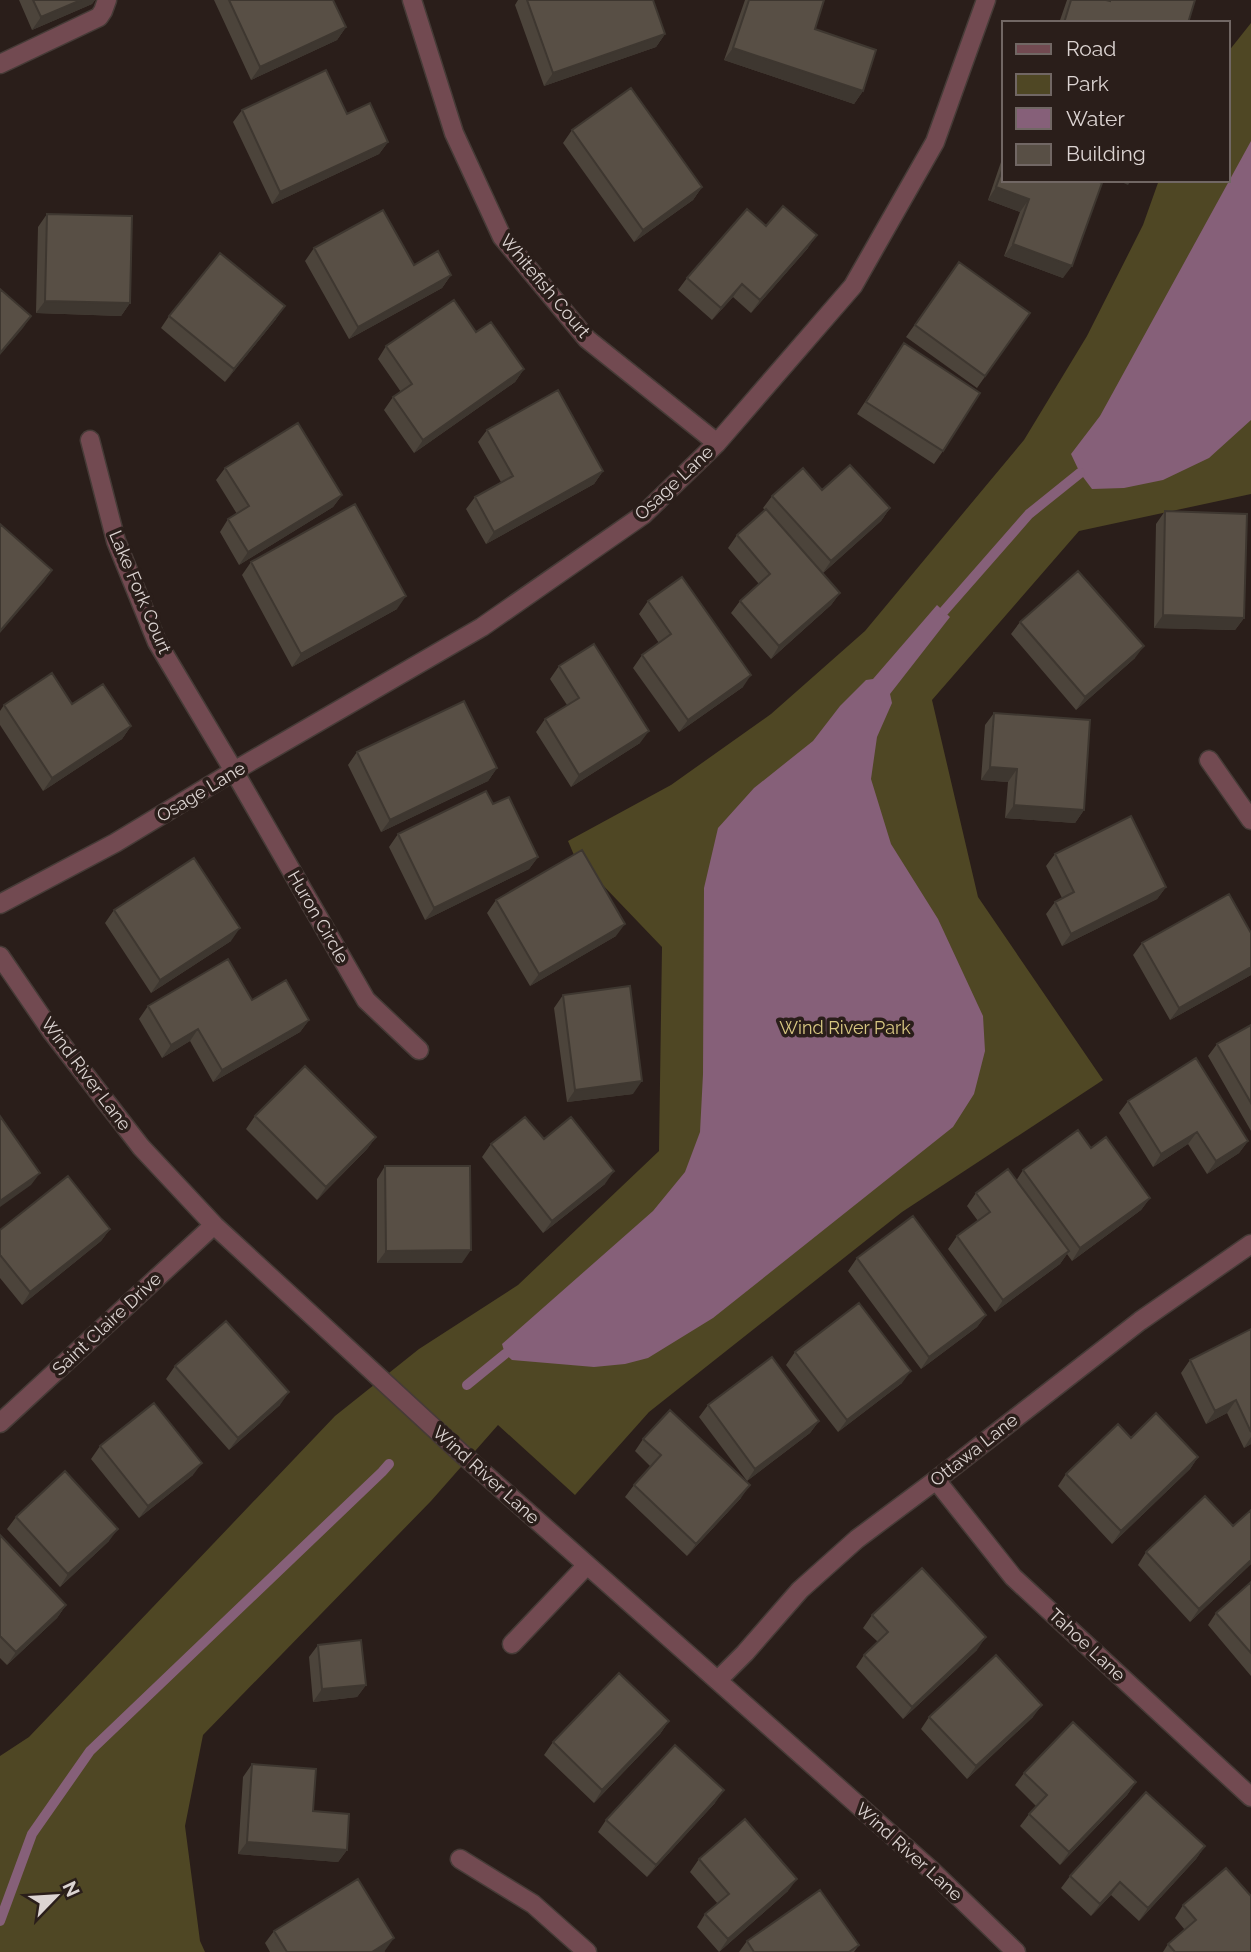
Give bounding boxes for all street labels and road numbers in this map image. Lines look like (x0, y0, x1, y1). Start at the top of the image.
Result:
street label: Whitefish Court (496, 230, 595, 342)
street label: Osage Lane (630, 441, 718, 524)
street label: Lake Fork Court (105, 527, 176, 657)
street label: Osage Lane (153, 757, 249, 826)
street label: Huron Circle (283, 867, 354, 967)
street label: Wind River Lane (37, 1013, 136, 1135)
street label: Saint Claire Drive (48, 1268, 166, 1379)
street label: Ottawa Lane (926, 1409, 1022, 1490)
street label: Wind River Lane (429, 1421, 544, 1528)
street label: Tahoe Lane (1045, 1604, 1130, 1686)
street label: Wind River Lane (852, 1798, 967, 1905)

